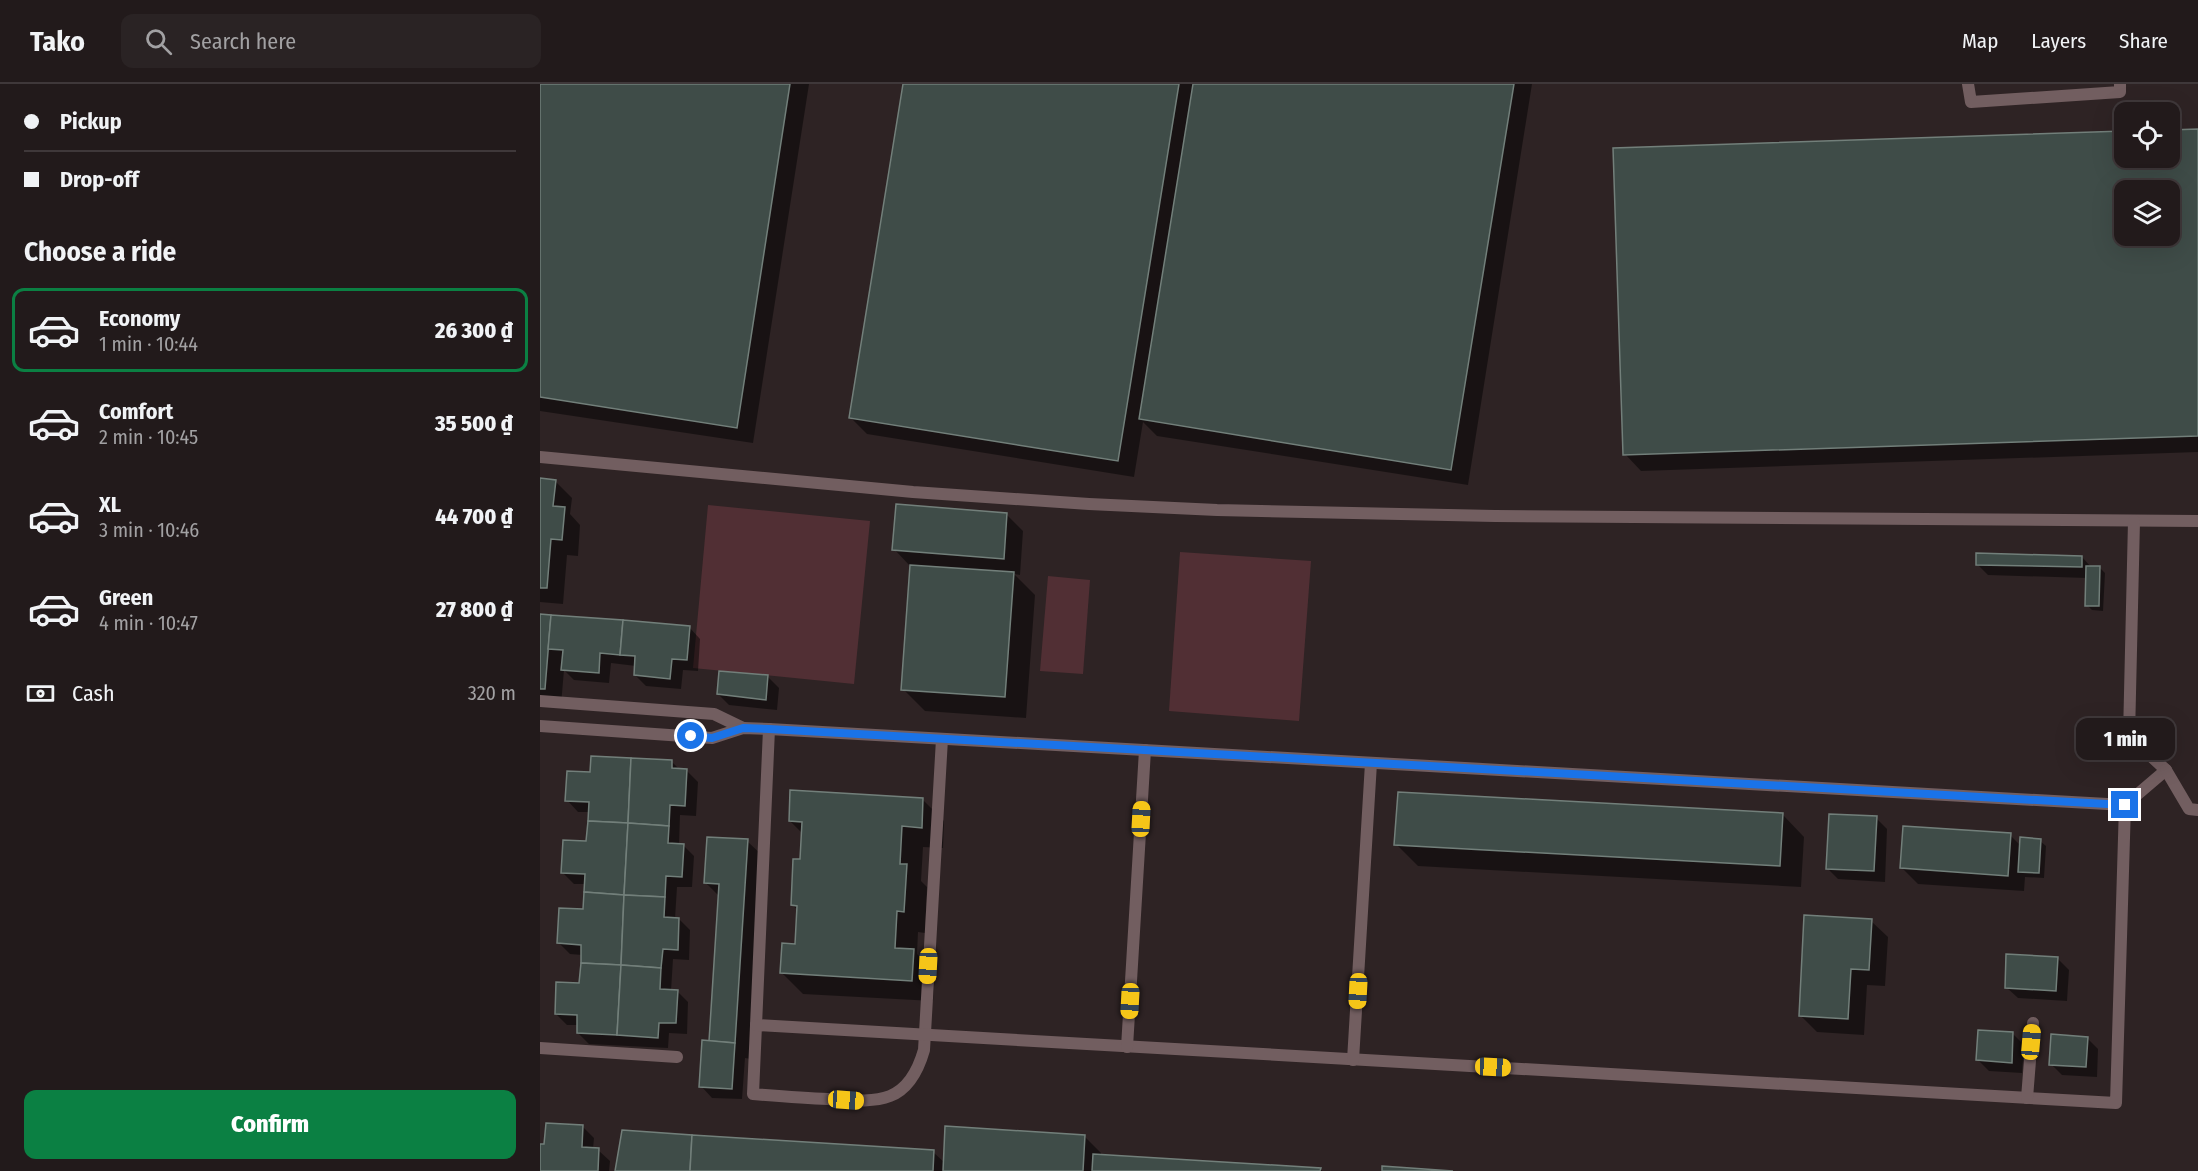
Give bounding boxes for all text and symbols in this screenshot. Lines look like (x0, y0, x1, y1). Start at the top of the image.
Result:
search box (121, 14, 541, 68)
text: Tako (30, 25, 85, 58)
icon: search (142, 25, 175, 58)
text: Search here (190, 28, 296, 55)
text: Map (1962, 28, 1998, 54)
text: Layers (2031, 28, 2086, 54)
text: Share (2119, 28, 2168, 54)
map controls (2114, 102, 2180, 246)
button: locate (2114, 102, 2180, 168)
text: Pickup (60, 108, 122, 135)
text: Drop-off (60, 166, 139, 193)
button: layers (2114, 180, 2180, 246)
text: Choose a ride (24, 236, 176, 268)
icon: car (27, 303, 81, 357)
text: Economy (99, 305, 180, 332)
text: 26 300 ₫ (435, 317, 513, 344)
text: 1 min · 10:44 (99, 332, 198, 356)
icon: car (27, 396, 81, 450)
text: Comfort (99, 398, 173, 425)
text: 35 500 ₫ (435, 410, 513, 437)
text: 2 min · 10:45 (99, 425, 198, 449)
icon: car (27, 489, 81, 543)
text: XL (99, 491, 121, 518)
text: 44 700 ₫ (435, 503, 513, 530)
text: 3 min · 10:46 (99, 518, 199, 542)
icon: car (27, 582, 81, 636)
text: Green (99, 584, 153, 611)
text: 27 800 ₫ (436, 596, 513, 623)
text: 4 min · 10:47 (99, 611, 198, 635)
icon: cash (24, 677, 57, 710)
text: Cash (72, 680, 115, 707)
text: 320 m (468, 681, 516, 705)
callout: 1 min (2076, 718, 2174, 760)
route start (677, 722, 704, 749)
text: 1 min (2104, 727, 2147, 751)
route end (2111, 791, 2138, 818)
car (1131, 801, 1151, 837)
car (918, 948, 938, 984)
car (1348, 973, 1368, 1009)
car (1120, 983, 1140, 1019)
car (2020, 1023, 2042, 1061)
car (1475, 1057, 1511, 1077)
button: Confirm (24, 1090, 516, 1159)
car (827, 1090, 865, 1110)

